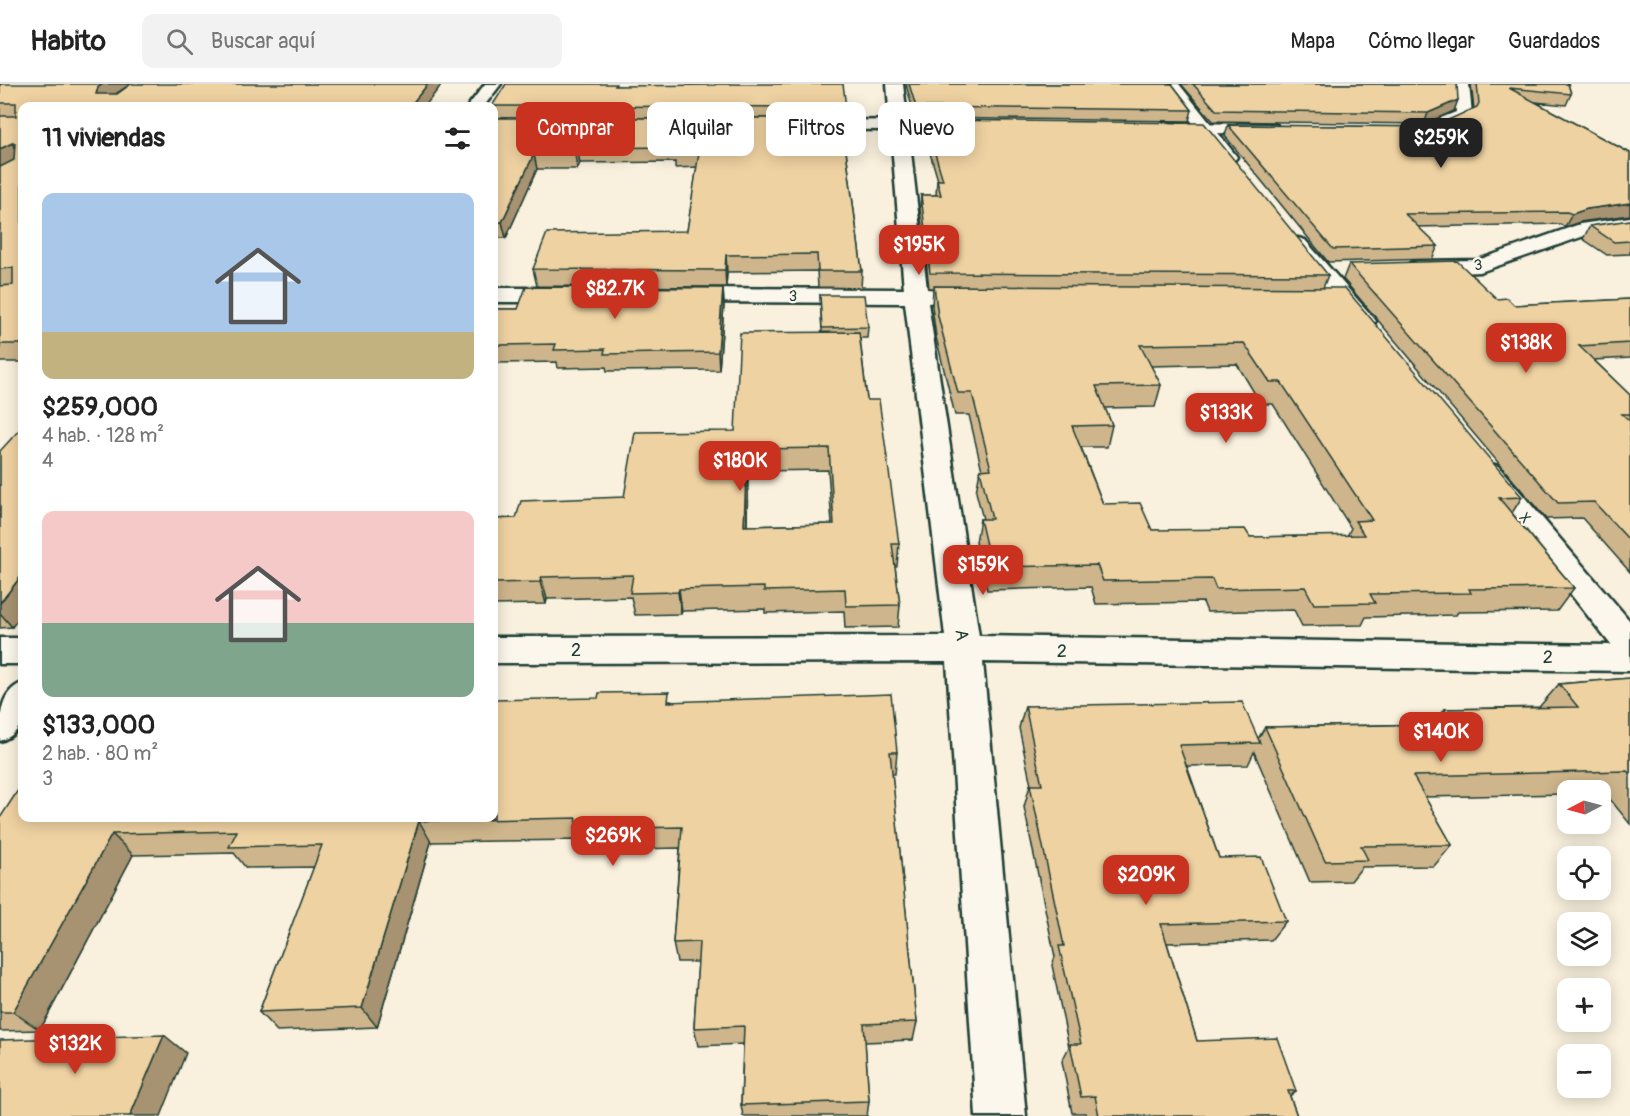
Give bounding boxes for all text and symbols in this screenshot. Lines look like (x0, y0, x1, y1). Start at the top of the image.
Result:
search box (142, 14, 562, 68)
text: Habito (30, 24, 106, 59)
icon: search (163, 25, 196, 58)
text: Buscar aquí (211, 27, 316, 55)
text: Mapa (1290, 28, 1335, 55)
text: Cómo llegar (1368, 28, 1475, 55)
text: Guardados (1508, 28, 1600, 55)
chip: Comprar (516, 102, 635, 156)
chip: Alquilar (647, 102, 754, 156)
chip: Filtros (766, 102, 866, 156)
chip: Nuevo (878, 102, 975, 156)
pin: $259K (1399, 118, 1483, 169)
text: 11 viviendas (42, 122, 165, 154)
icon: filters (441, 122, 474, 155)
text: $259K (1413, 125, 1469, 150)
pin: $195K (877, 225, 961, 276)
icon: home (204, 232, 312, 340)
text: $195K (893, 232, 945, 257)
street label: 3 (1472, 255, 1484, 276)
pin: $82.7K (566, 269, 664, 320)
text: $82.7K (585, 276, 645, 301)
street label: 3 (789, 287, 797, 306)
pin: $138K (1484, 323, 1568, 374)
text: $138K (1500, 330, 1552, 355)
text: $259,000 (42, 391, 158, 423)
pin: $133K (1184, 393, 1268, 444)
text: $133K (1199, 400, 1253, 425)
text: 4 hab. · 128 m² (42, 423, 164, 448)
pin: $180K (698, 441, 782, 492)
text: 4 (42, 448, 54, 473)
text: $180K (713, 448, 767, 473)
street label: X (1515, 509, 1535, 528)
pin: $159K (941, 545, 1025, 596)
icon: home (204, 550, 312, 658)
text: $159K (957, 552, 1009, 577)
street label: A (949, 628, 974, 643)
street label: 2 (571, 639, 581, 662)
street label: 2 (1057, 640, 1067, 663)
street label: 2 (1543, 646, 1553, 669)
text: $133,000 (42, 709, 155, 741)
pin: $140K (1399, 712, 1483, 763)
text: $140K (1413, 719, 1469, 744)
text: 2 hab. · 80 m² (42, 741, 158, 766)
text: 3 (42, 766, 53, 791)
north arrow (1557, 780, 1611, 834)
map controls (1557, 780, 1611, 1098)
pin: $269K (571, 816, 655, 867)
text: $269K (585, 823, 641, 848)
button: locate (1557, 846, 1611, 900)
pin: $209K (1104, 855, 1188, 906)
text: $209K (1117, 862, 1175, 887)
button: layers (1557, 912, 1611, 966)
button: + (1557, 978, 1611, 1032)
pin: $132K (33, 1024, 117, 1075)
text: $132K (48, 1031, 102, 1056)
button: − (1557, 1044, 1611, 1098)

